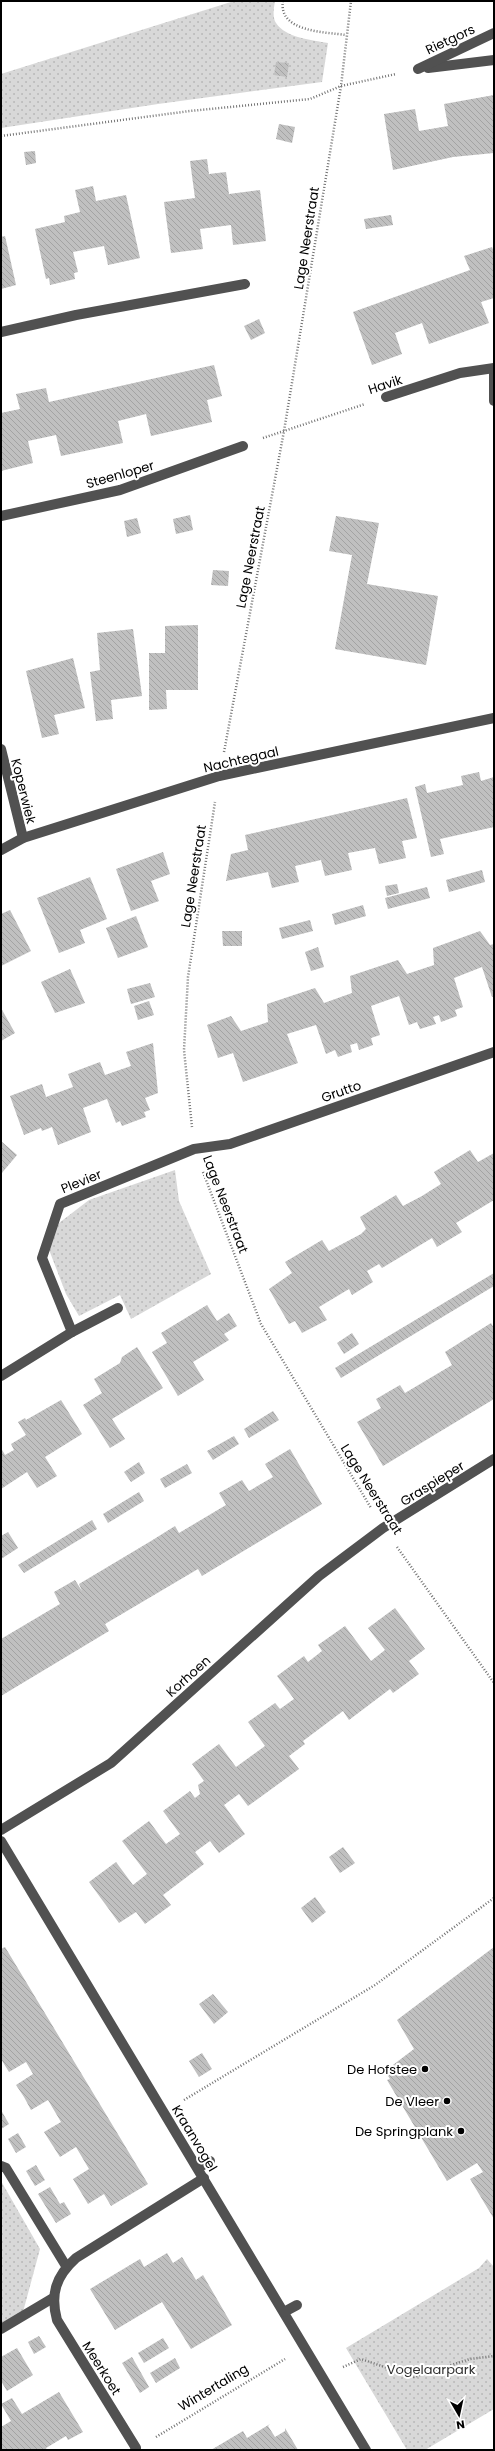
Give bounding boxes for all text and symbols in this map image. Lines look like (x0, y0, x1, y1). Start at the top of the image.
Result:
street label: Rietgors (422, 20, 478, 59)
street label: Lage Neerstraat (289, 185, 324, 291)
street label: Havik (366, 370, 405, 399)
street label: Steenloper (84, 456, 157, 493)
street label: Lage Neerstraat (231, 504, 270, 610)
street label: Nachtegaal (202, 742, 281, 777)
street label: Koperwiek (6, 757, 41, 826)
street label: Lage Neerstraat (176, 823, 211, 929)
street label: Grutto (319, 1076, 364, 1107)
street label: Lage Neerstraat (198, 1152, 253, 1256)
street label: Plevier (58, 1165, 104, 1198)
street label: Lage Neerstraat (336, 1440, 407, 1538)
street label: Graspieper (397, 1456, 468, 1511)
street label: Korhoen (162, 1651, 215, 1701)
place label: De Hofstee (347, 2060, 417, 2079)
marker: De Hofstee (420, 2064, 430, 2074)
place label: De Vleer (385, 2092, 439, 2111)
marker: De Vleer (442, 2096, 452, 2106)
street label: Kraanvogel (167, 2102, 222, 2175)
place label: De Springplank (355, 2122, 453, 2141)
marker: De Springplank (456, 2126, 466, 2136)
street label: Meerkoet (78, 2338, 126, 2399)
street label: Wintertaling (175, 2359, 252, 2416)
park label: Vogelaarpark (387, 2360, 476, 2379)
north arrow (439, 2395, 479, 2435)
text: N (455, 2416, 466, 2433)

